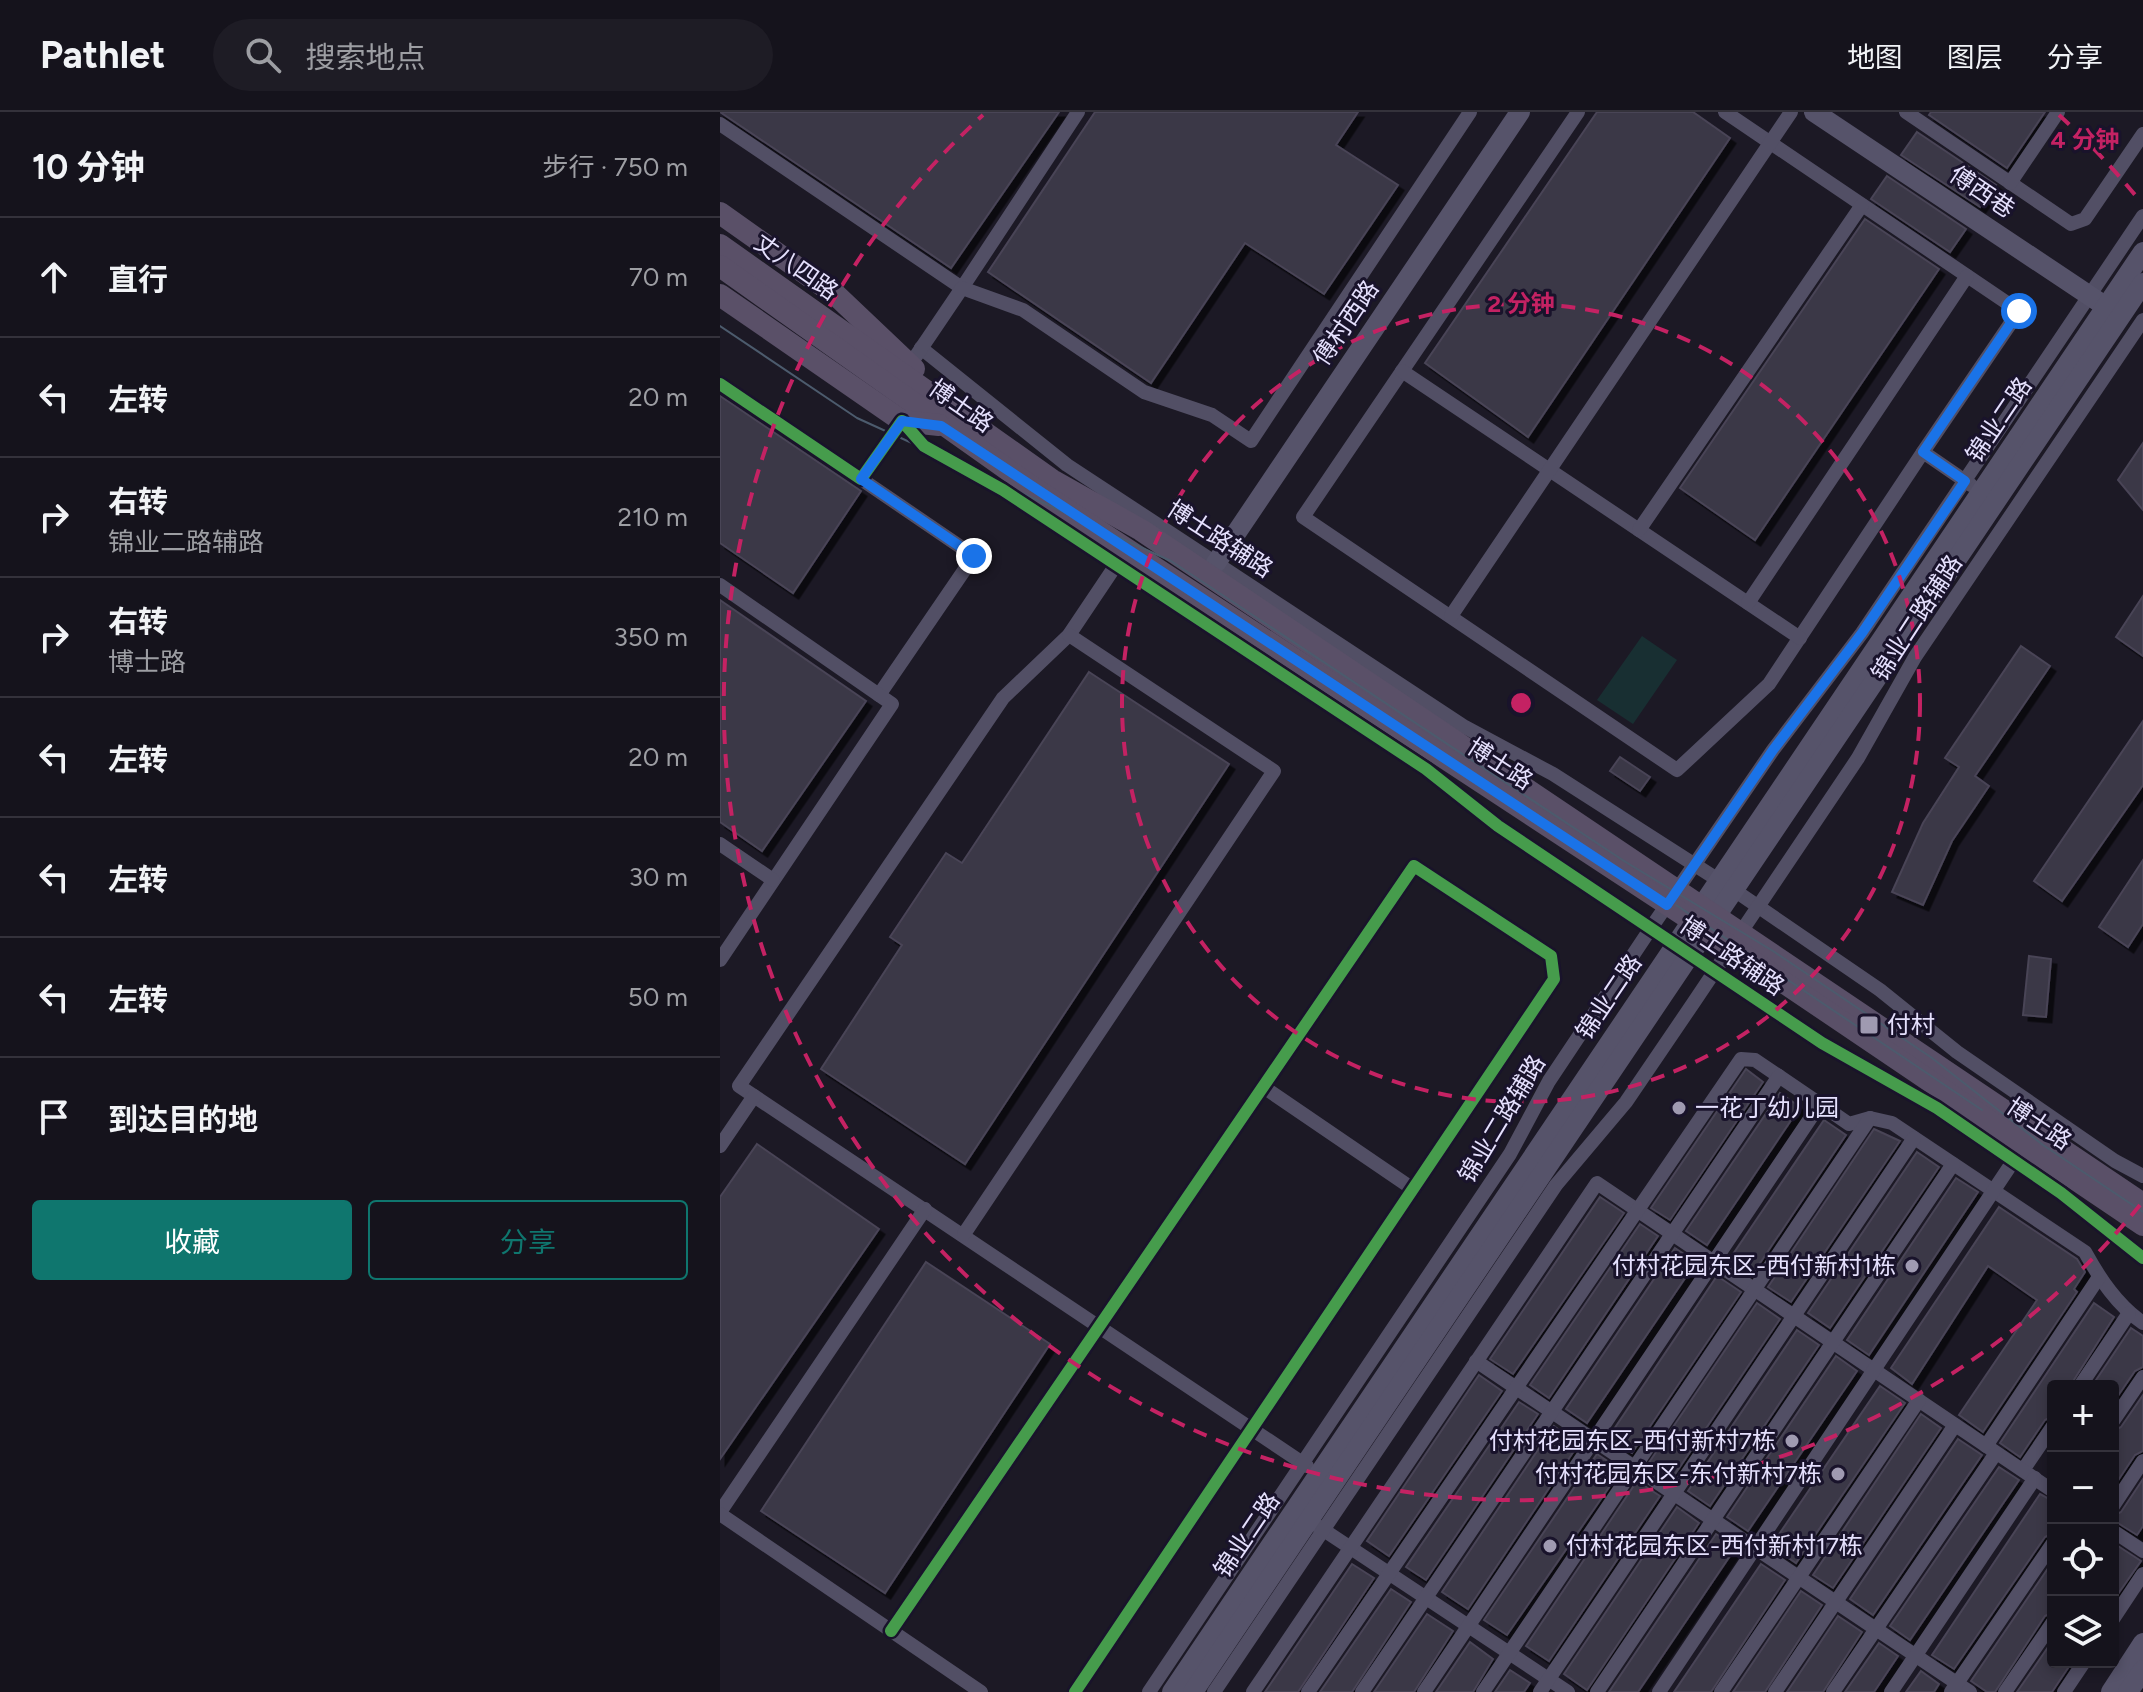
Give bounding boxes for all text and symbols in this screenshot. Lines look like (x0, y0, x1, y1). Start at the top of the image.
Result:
search box (213, 19, 773, 91)
text: Pathlet (40, 32, 165, 78)
icon: search (241, 33, 285, 77)
text: 搜索地点 (305, 39, 425, 76)
text: 地图 (1847, 40, 1903, 74)
text: 图层 (1947, 40, 2003, 74)
text: 分享 (2047, 40, 2103, 74)
text: 4 分钟 (2051, 125, 2119, 154)
text: 10 分钟 (32, 147, 144, 188)
text: 步行 · 750 m (542, 151, 688, 183)
street label: 傅西巷 (1944, 159, 2020, 224)
street label: 丈八四路 (749, 227, 844, 306)
icon: ahead (32, 255, 76, 299)
text: 直行 (108, 261, 168, 298)
text: 70 m (629, 261, 688, 293)
street label: 傅村西路 (1307, 275, 1384, 371)
text: 2 分钟 (1487, 289, 1555, 318)
route start (2001, 293, 2037, 329)
street label: 锦业二路 (1960, 372, 2037, 468)
street label: 博士路 (923, 373, 999, 438)
icon: left (32, 375, 76, 419)
text: 左转 (108, 381, 168, 418)
text: 20 m (628, 381, 688, 413)
text: 右转 (108, 483, 168, 520)
street label: 博士路辅路 (1162, 494, 1278, 583)
icon: right (32, 495, 76, 539)
text: 210 m (618, 501, 688, 533)
text: 锦业二路辅路 (108, 526, 264, 558)
route end (956, 538, 992, 574)
street label: 锦业二路辅路 (1865, 549, 1968, 686)
text: 右转 (108, 603, 168, 640)
icon: right (32, 615, 76, 659)
text: 350 m (614, 621, 688, 653)
text: 博士路 (108, 646, 186, 678)
centre of rings (1507, 689, 1535, 717)
street label: 博士路 (1462, 732, 1538, 795)
icon: left (32, 735, 76, 779)
text: 左转 (108, 741, 168, 778)
text: 20 m (628, 741, 688, 773)
icon: left (32, 855, 76, 899)
text: 左转 (108, 861, 168, 898)
text: 30 m (629, 861, 688, 893)
street label: 博士路辅路 (1674, 910, 1790, 1001)
street label: 锦业二路 (1570, 949, 1647, 1045)
icon: left (32, 975, 76, 1019)
text: 左转 (108, 981, 168, 1018)
text: 50 m (628, 981, 688, 1013)
place label: 付村 (1887, 1010, 1935, 1039)
marker: 付村 (1858, 1014, 1880, 1036)
street label: 锦业二路辅路 (1452, 1050, 1551, 1188)
street label: 博士路 (2001, 1091, 2077, 1156)
place label: 一花丁幼儿园 (1695, 1093, 1839, 1122)
icon: arrive (32, 1095, 76, 1139)
marker: 一花丁幼儿园 (1670, 1099, 1688, 1117)
text: 到达目的地 (108, 1101, 258, 1138)
button: 收藏 (32, 1200, 352, 1280)
button: 分享 (368, 1200, 688, 1280)
place label: 付村花园东区-西付新村1栋 (1612, 1251, 1896, 1280)
marker: 付村花园东区-西付新村1栋 (1903, 1257, 1921, 1275)
map controls (2047, 1380, 2119, 1668)
button: + (2047, 1380, 2119, 1452)
place label: 付村花园东区-西付新村7栋 (1489, 1426, 1776, 1455)
marker: 付村花园东区-西付新村7栋 (1783, 1432, 1801, 1450)
button: − (2047, 1452, 2119, 1524)
place label: 付村花园东区-东付新村7栋 (1535, 1459, 1822, 1488)
marker: 付村花园东区-东付新村7栋 (1829, 1465, 1847, 1483)
street label: 锦业二路 (1208, 1487, 1285, 1583)
button: locate (2047, 1524, 2119, 1596)
place label: 付村花园东区-西付新村17栋 (1566, 1531, 1863, 1560)
marker: 付村花园东区-西付新村17栋 (1541, 1537, 1559, 1555)
button: layers (2047, 1596, 2119, 1668)

